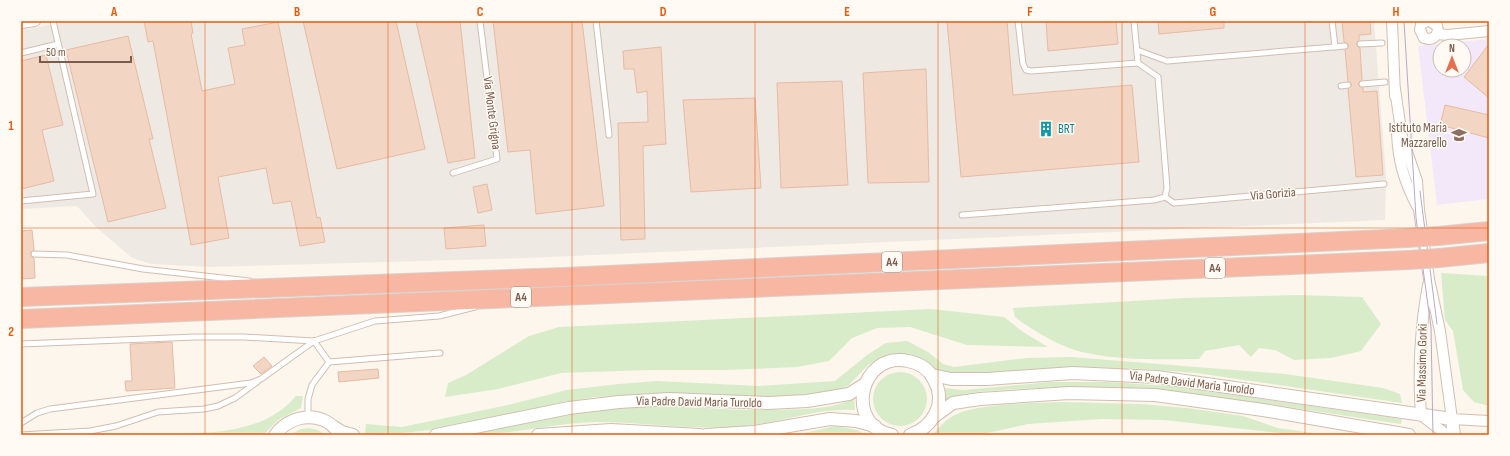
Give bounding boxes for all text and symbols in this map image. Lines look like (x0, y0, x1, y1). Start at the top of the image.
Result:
text: A (110, 4, 118, 20)
text: B (294, 4, 300, 20)
text: C (477, 4, 484, 20)
text: D (660, 4, 667, 20)
text: E (844, 4, 850, 20)
text: F (1027, 4, 1033, 20)
text: G (1210, 4, 1217, 20)
text: H (1393, 4, 1400, 20)
scale bar (40, 38, 131, 64)
north arrow (1432, 38, 1472, 78)
text: N (1449, 42, 1455, 55)
text: 50 m (46, 45, 66, 60)
street label: Via Monte Grigna (480, 75, 504, 151)
text: 1 (8, 118, 14, 134)
building icon: BRT (1037, 120, 1055, 138)
place label: Istituto Maria Mazzarello (1389, 120, 1447, 151)
place label: BRT (1058, 121, 1075, 137)
school or university icon: Istituto Maria Mazzarello (1450, 126, 1468, 144)
street label: Via Gorizia (1250, 184, 1296, 204)
road number: A4 (882, 252, 902, 272)
road number: A4 (1205, 258, 1225, 278)
road number: A4 (511, 287, 531, 307)
text: 2 (8, 324, 14, 340)
street label: Via Massimo Gorki (1413, 324, 1431, 402)
street label: Via Padre David Maria Turoldo (1129, 367, 1255, 399)
street label: Via Padre David Maria Turoldo (636, 393, 762, 411)

